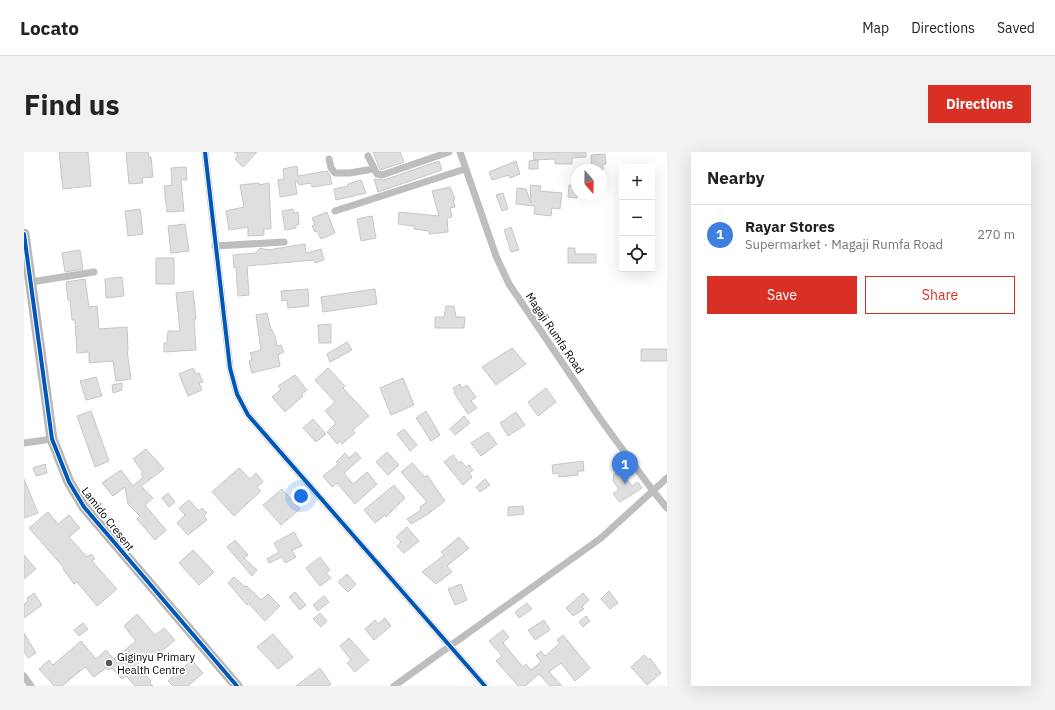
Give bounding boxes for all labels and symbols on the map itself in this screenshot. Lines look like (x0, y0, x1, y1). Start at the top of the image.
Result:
north arrow (571, 164, 607, 200)
street label: Magaji Rumfa Road (523, 290, 587, 376)
pin: 1 (612, 451, 638, 484)
street label: Lamido Cresent (79, 484, 137, 554)
your location (291, 486, 311, 506)
place label: Giginyu Primary Health Centre (117, 650, 195, 677)
marker: Giginyu Primary Health Centre (104, 658, 114, 668)

